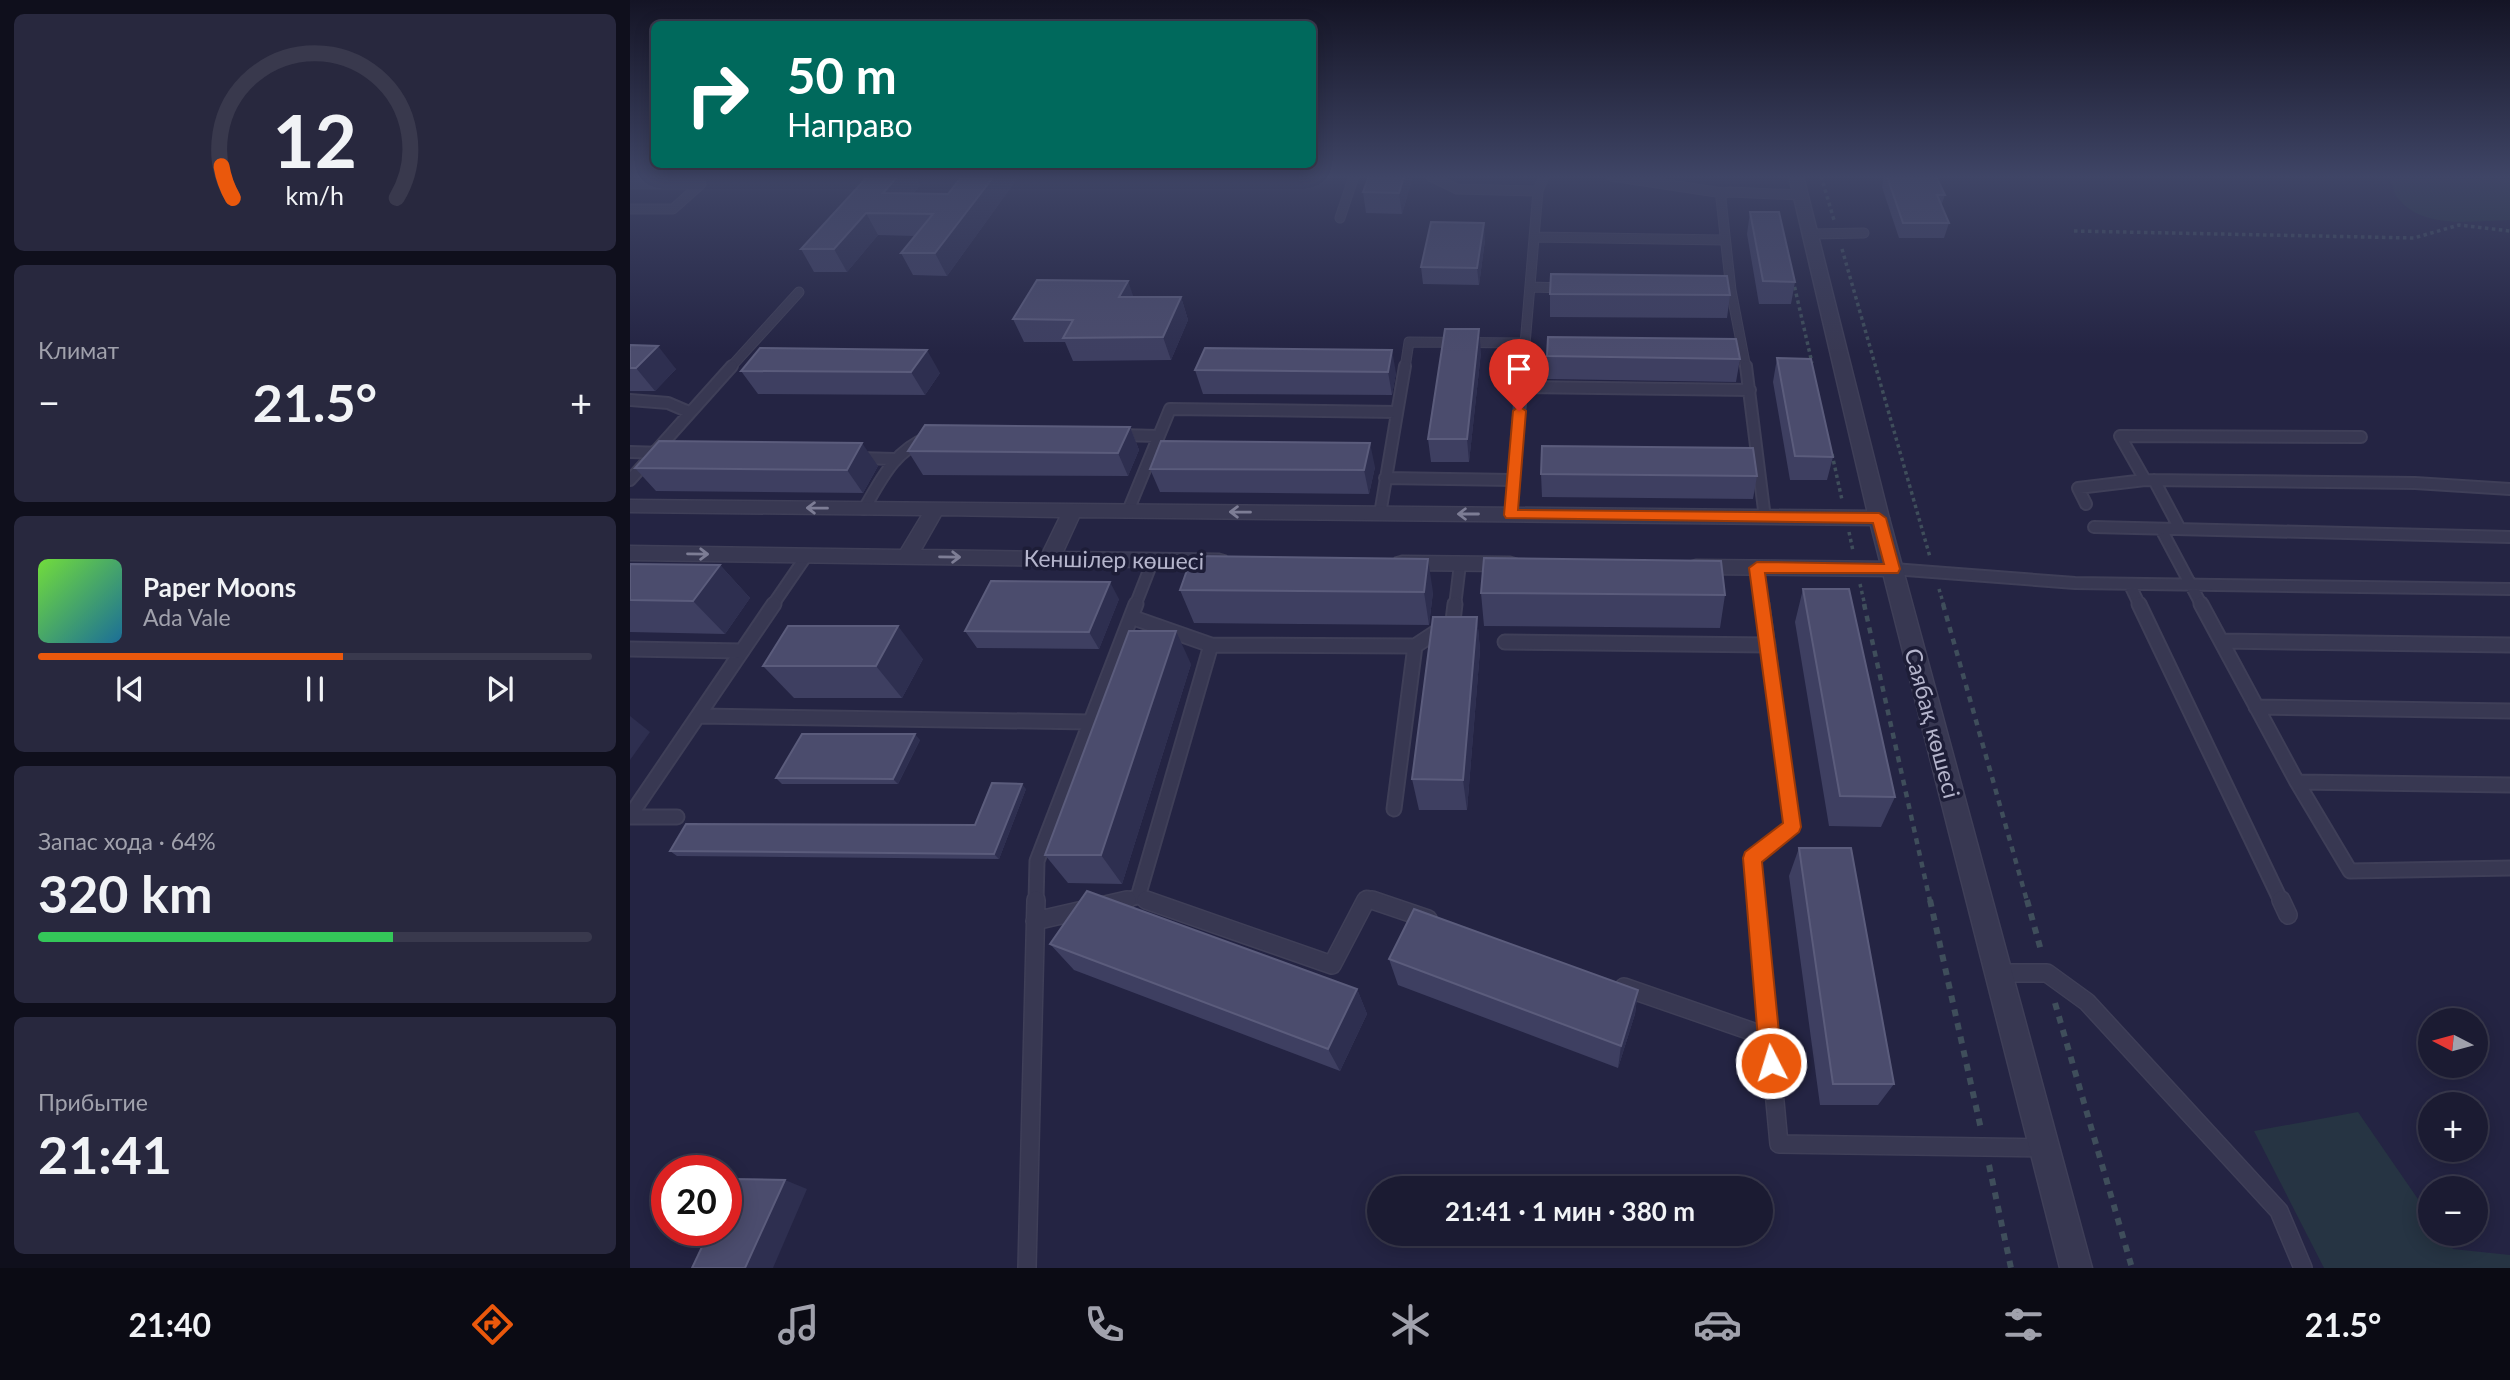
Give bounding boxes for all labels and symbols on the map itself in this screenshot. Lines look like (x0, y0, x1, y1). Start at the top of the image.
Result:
pin (1489, 339, 1549, 411)
one-way arrow (806, 501, 829, 515)
one-way arrow (1229, 505, 1252, 519)
one-way arrow (1457, 507, 1480, 521)
street label: Кеншілер көшесі (1024, 543, 1204, 575)
one-way arrow (686, 547, 709, 561)
one-way arrow (938, 550, 961, 564)
street label: Саябақ көшесі (1900, 645, 1966, 801)
north arrow (2418, 1008, 2488, 1078)
position arrow (1734, 1026, 1808, 1100)
speed limit sign: 20 (651, 1155, 742, 1246)

